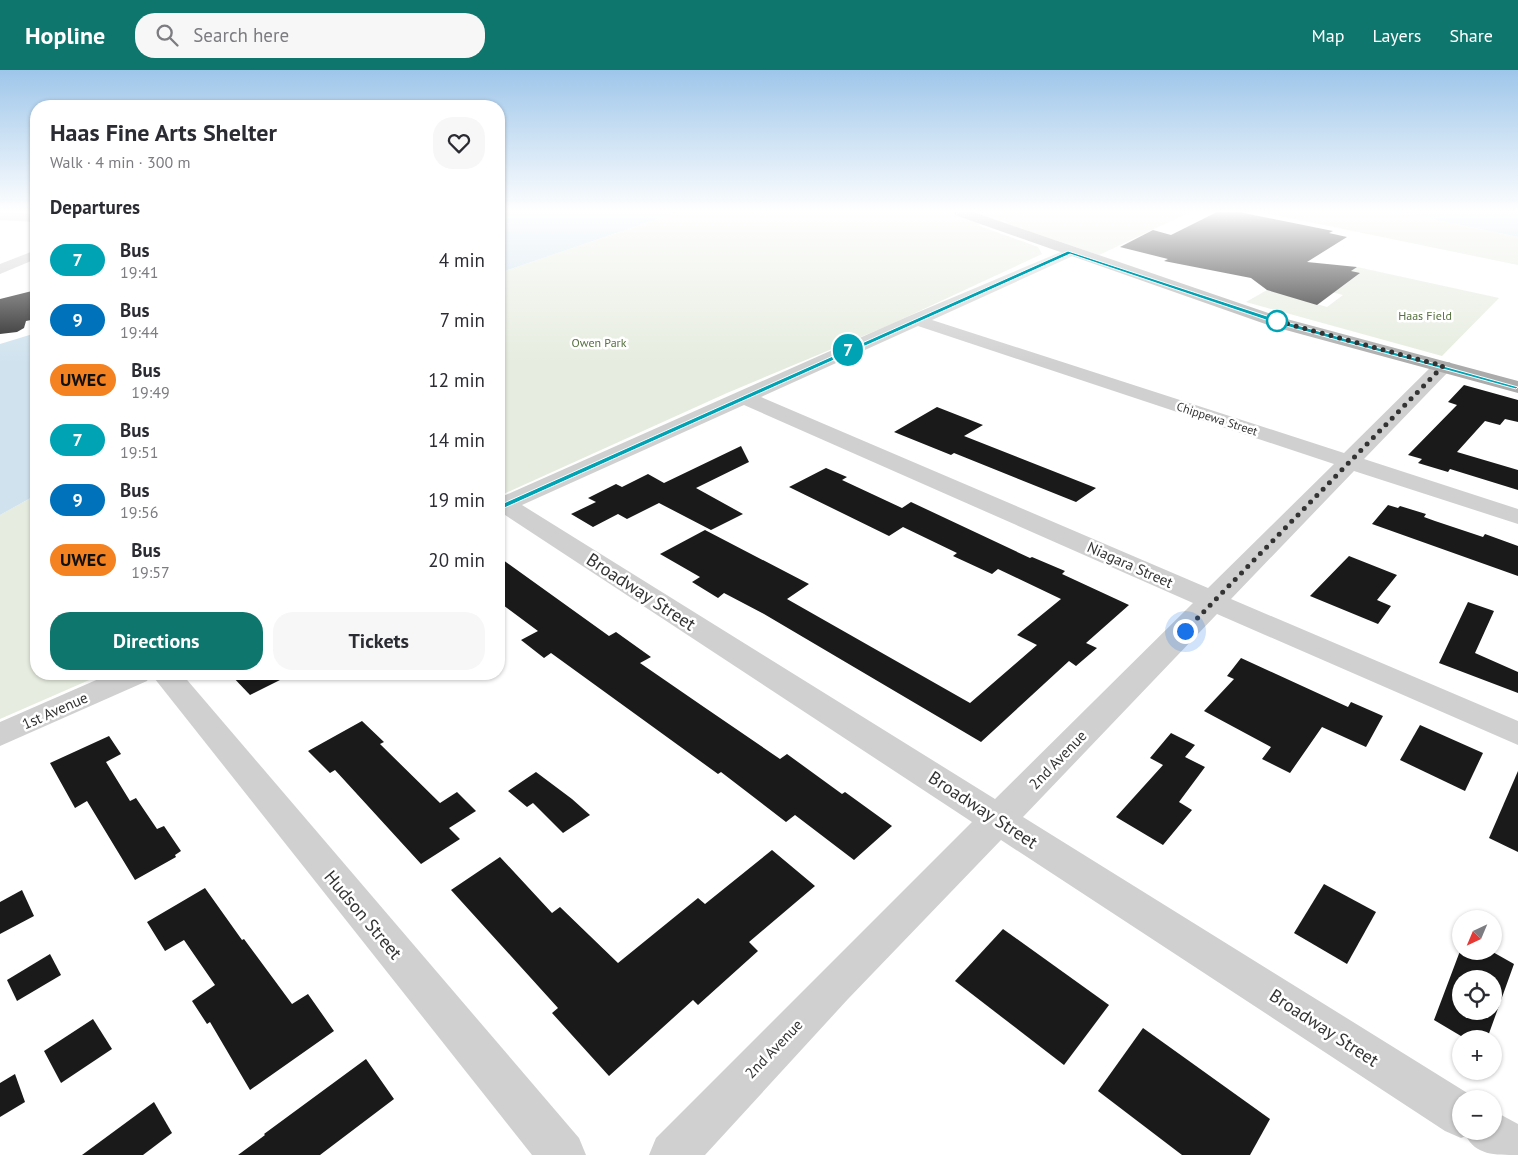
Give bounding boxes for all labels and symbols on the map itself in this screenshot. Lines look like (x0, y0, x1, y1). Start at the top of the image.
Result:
park label: Haas Field (1398, 308, 1452, 323)
unlabelled marker (1266, 310, 1288, 332)
line badge: 7 (832, 334, 864, 366)
park label: Owen Park (572, 335, 627, 350)
street label: Chippewa Street (1175, 398, 1260, 439)
street label: Niagara Street (1084, 537, 1176, 592)
street label: Broadway Street (582, 548, 700, 635)
your location (1173, 619, 1198, 644)
street label: 1st Avenue (19, 688, 91, 733)
street label: 2nd Avenue (1025, 726, 1090, 793)
street label: Broadway Street (924, 766, 1042, 853)
street label: Hudson Street (319, 865, 407, 964)
north arrow (1452, 910, 1502, 960)
street label: Broadway Street (1265, 984, 1383, 1071)
street label: 2nd Avenue (741, 1015, 806, 1082)

